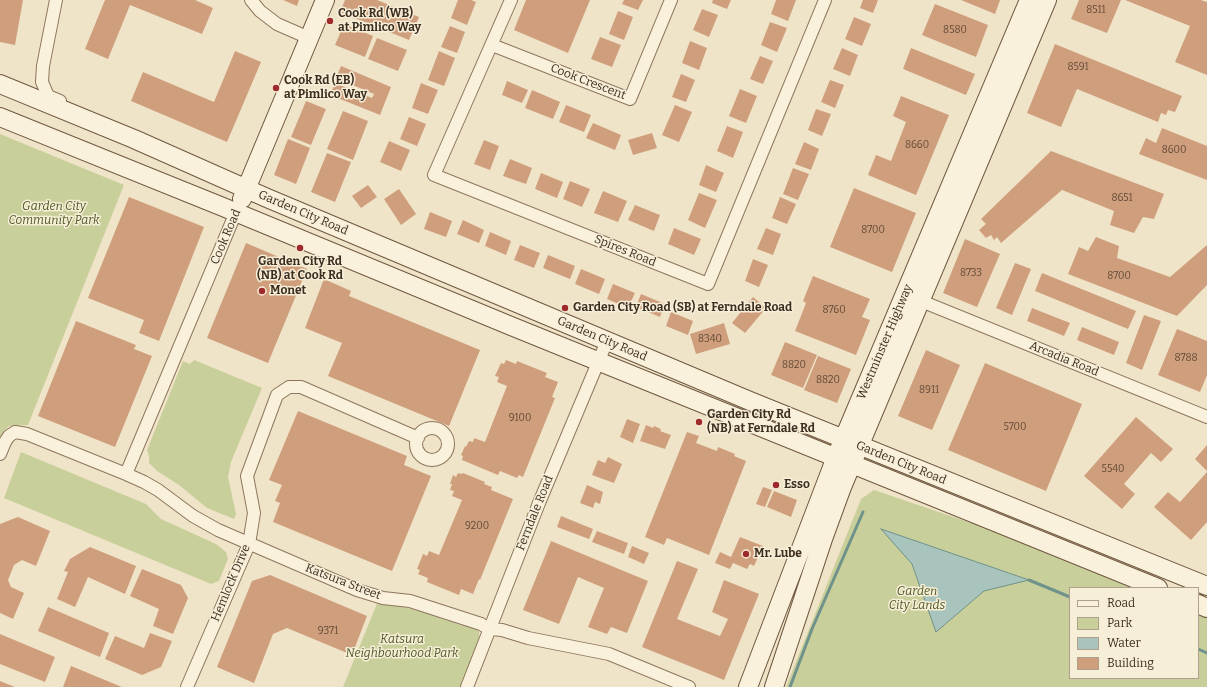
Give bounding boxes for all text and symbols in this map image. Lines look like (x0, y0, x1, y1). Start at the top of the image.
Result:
house number: 8511 (1086, 4, 1106, 16)
place label: Cook Rd (WB) at Pimlico Way (338, 7, 421, 35)
marker: Cook Rd (WB) at Pimlico Way (325, 16, 335, 26)
house number: 8580 (943, 24, 967, 36)
street label: Cook Crescent (548, 61, 628, 103)
house number: 8591 (1067, 61, 1089, 73)
place label: Cook Rd (EB) at Pimlico Way (284, 74, 367, 102)
marker: Cook Rd (EB) at Pimlico Way (271, 83, 281, 93)
house number: 8660 (905, 139, 929, 151)
house number: 8600 (1162, 144, 1186, 156)
street label: Garden City Road (256, 188, 350, 238)
house number: 8651 (1112, 192, 1132, 204)
park label: Garden City Community Park (8, 200, 100, 228)
street label: Cook Road (208, 207, 244, 267)
house number: 8700 (861, 224, 885, 236)
street label: Spires Road (592, 232, 658, 270)
marker: Garden City Rd (NB) at Cook Rd (295, 243, 305, 253)
place label: Garden City Rd (NB) at Cook Rd (257, 255, 343, 283)
house number: 8733 (960, 267, 982, 279)
house number: 8700 (1107, 270, 1131, 282)
street label: Westminster Highway (854, 282, 916, 402)
place label: Monet (270, 284, 306, 298)
marker: Monet (257, 286, 267, 296)
place label: Garden City Road (SB) at Ferndale Road (573, 301, 792, 315)
marker: Garden City Road (SB) at Ferndale Road (560, 303, 570, 313)
house number: 8760 (822, 304, 846, 316)
street label: Garden City Road (555, 314, 649, 364)
house number: 8340 (698, 333, 722, 345)
street label: Arcadia Road (1027, 339, 1101, 379)
house number: 8788 (1175, 352, 1197, 364)
house number: 8820 (782, 359, 806, 371)
house number: 8820 (816, 374, 840, 386)
house number: 8911 (919, 384, 939, 396)
place label: Garden City Rd (NB) at Ferndale Rd (707, 408, 815, 436)
house number: 9100 (509, 412, 531, 424)
marker: Garden City Rd (NB) at Ferndale Rd (694, 417, 704, 427)
house number: 5700 (1004, 421, 1026, 433)
street label: Garden City Road (854, 438, 948, 488)
house number: 5540 (1102, 463, 1124, 475)
street label: Ferndale Road (513, 473, 557, 553)
place label: Esso (784, 478, 810, 492)
marker: Esso (771, 480, 781, 490)
house number: 9200 (465, 520, 489, 532)
street label: Hemlock Drive (208, 542, 254, 624)
place label: Mr. Lube (754, 547, 802, 561)
marker: Mr. Lube (741, 549, 751, 559)
street label: Katsura Street (303, 561, 383, 603)
park label: Garden City Lands (889, 585, 945, 613)
legend (1069, 587, 1199, 679)
text: Road (1107, 596, 1135, 610)
text: Park (1107, 616, 1132, 630)
house number: 9371 (318, 625, 338, 637)
park label: Katsura Neighbourhood Park (345, 633, 459, 661)
text: Water (1107, 636, 1141, 650)
text: Building (1107, 656, 1154, 670)

